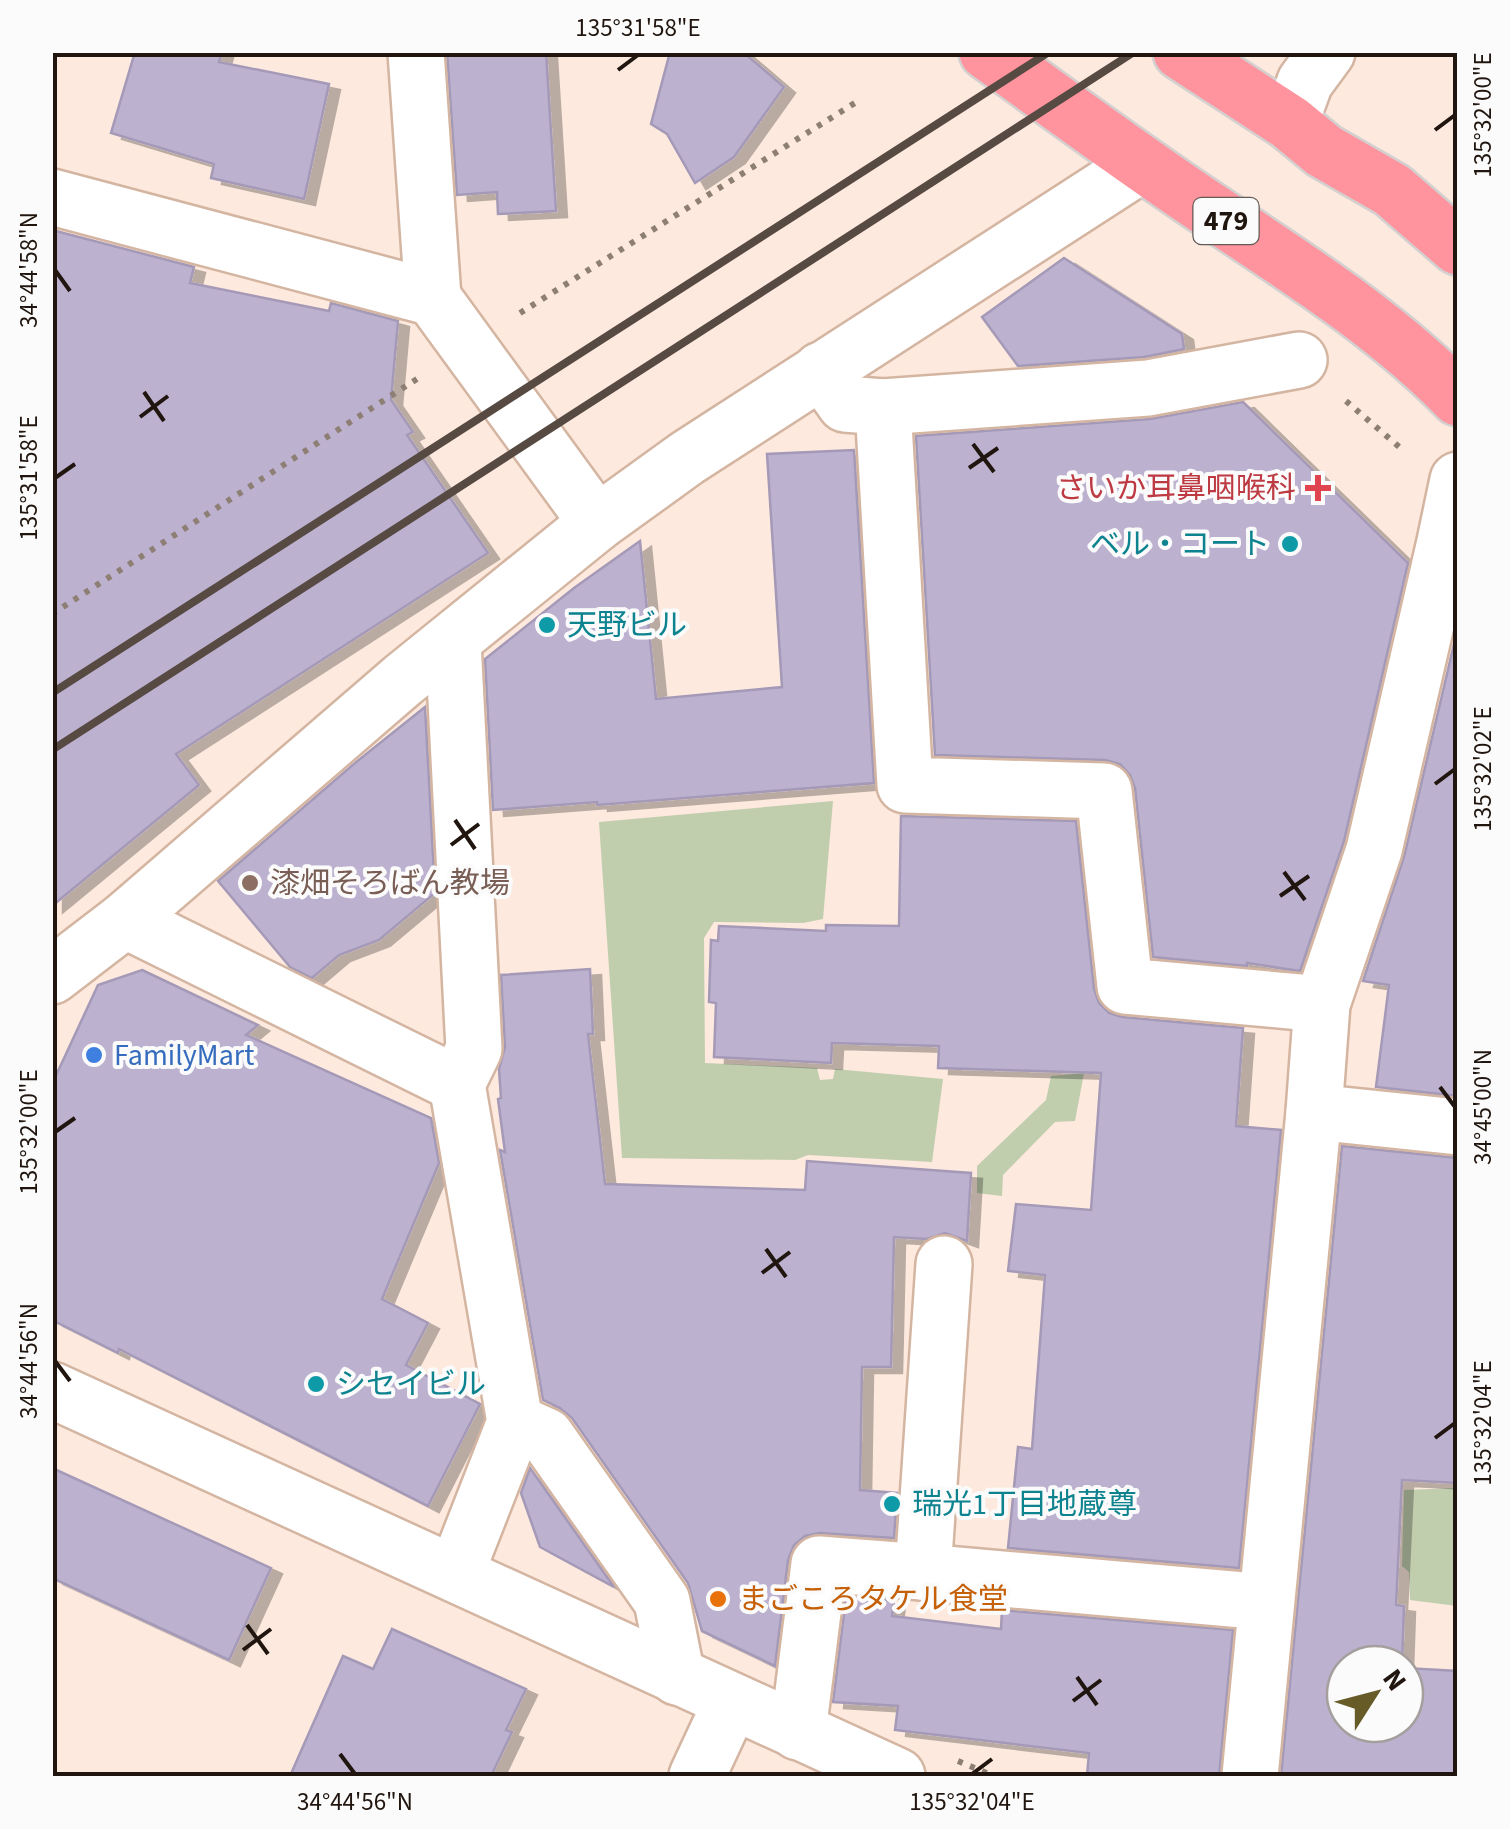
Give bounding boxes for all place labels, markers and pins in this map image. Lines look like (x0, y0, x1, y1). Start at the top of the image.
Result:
place label: さいか耳鼻咽喉科 (1056, 467, 1296, 510)
marker: さいか耳鼻咽喉科 (1305, 475, 1331, 501)
place label: ベル・コート (1090, 523, 1270, 566)
marker: ベル・コート (1279, 533, 1301, 555)
place label: 天野ビル (567, 604, 687, 647)
marker: 天野ビル (536, 614, 558, 636)
place label: 漆畑そろばん教場 (270, 862, 510, 905)
marker: 漆畑そろばん教場 (239, 872, 261, 894)
place label: FamilyMart (114, 1034, 254, 1077)
marker: FamilyMart (83, 1044, 105, 1066)
place label: シセイビル (336, 1363, 486, 1406)
marker: シセイビル (305, 1373, 327, 1395)
place label: 瑞光1丁目地蔵尊 (912, 1483, 1137, 1526)
marker: 瑞光1丁目地蔵尊 (881, 1493, 903, 1515)
place label: まごころタケル食堂 (738, 1578, 1008, 1621)
marker: まごころタケル食堂 (707, 1588, 729, 1610)

